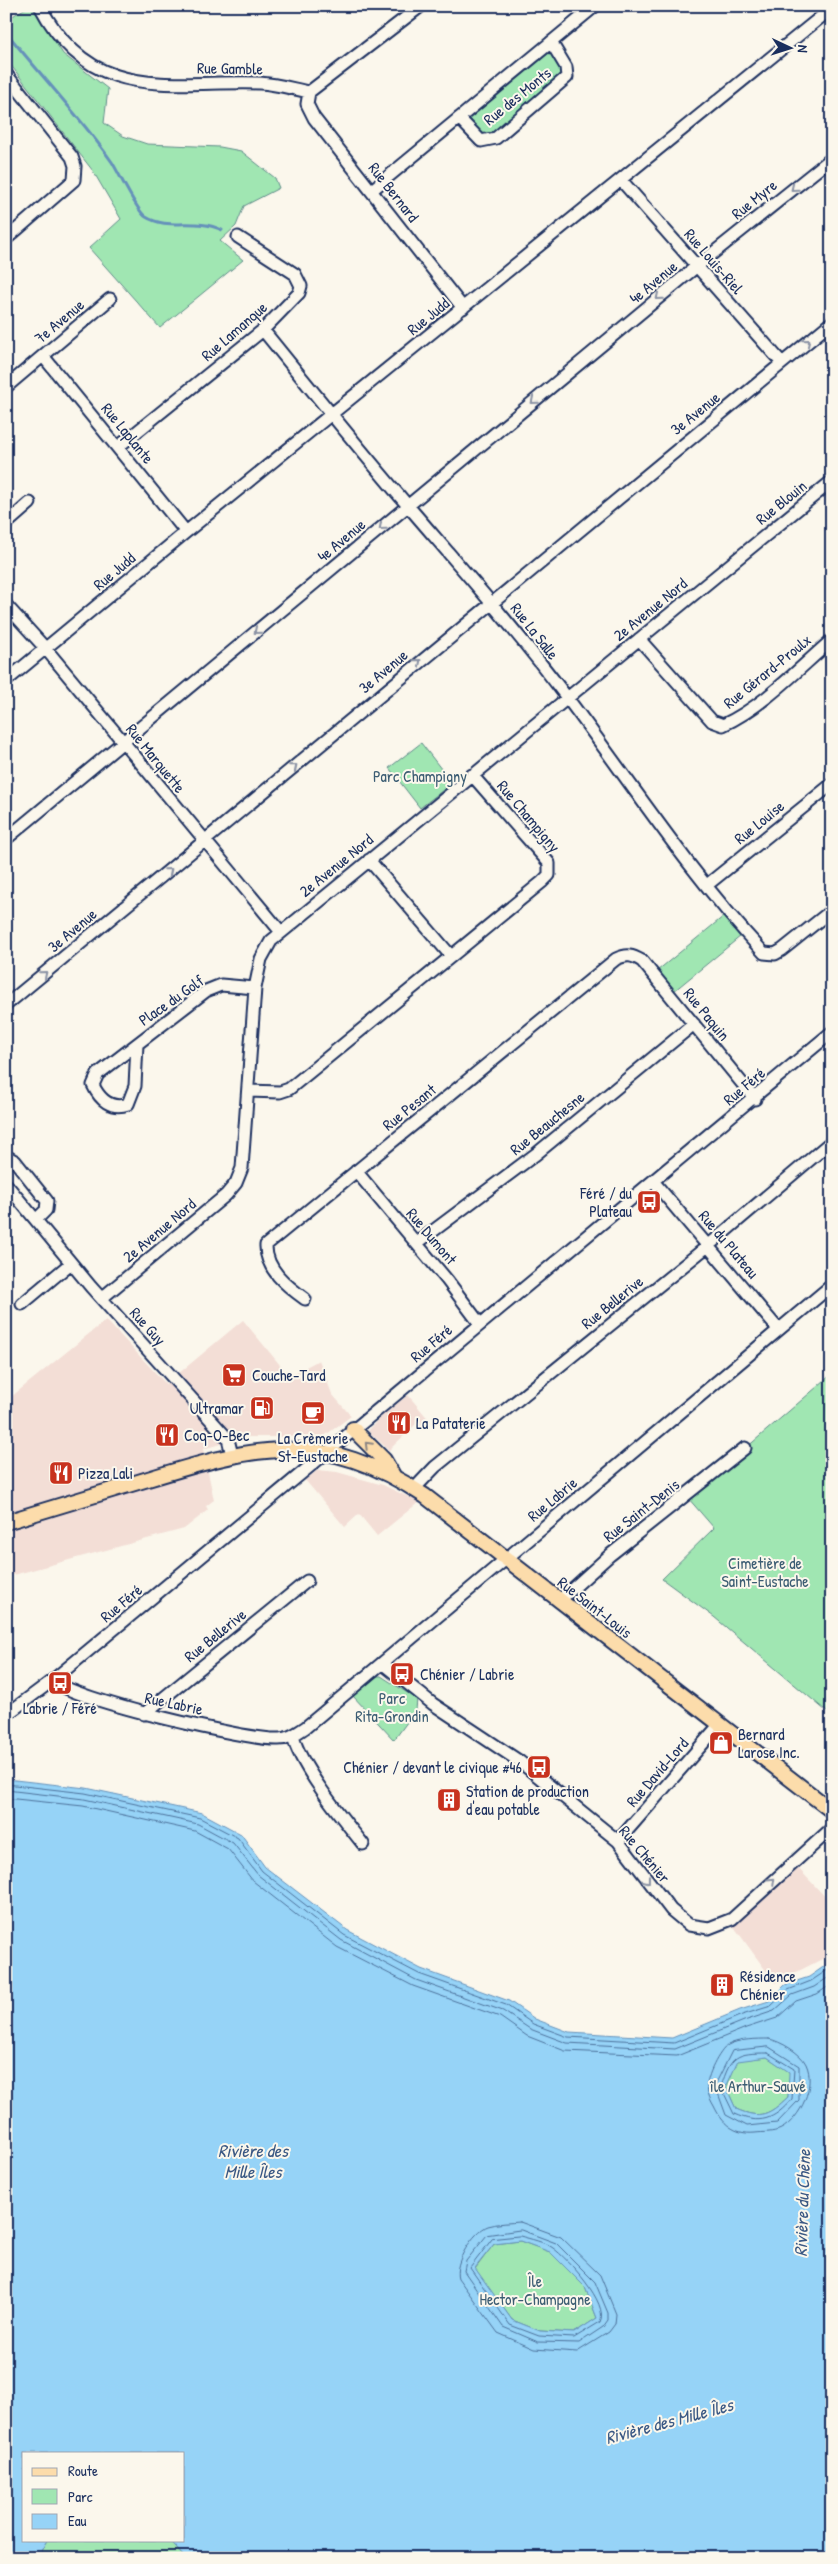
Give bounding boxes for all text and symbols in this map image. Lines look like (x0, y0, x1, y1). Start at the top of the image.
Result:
north arrow (766, 22, 816, 72)
text: N (794, 45, 813, 54)
street label: Rue Gamble (197, 56, 264, 80)
street label: Rue des Monts (479, 62, 555, 130)
street label: Rue Bernard (364, 158, 424, 226)
street label: Rue Myre (727, 174, 782, 224)
one-way arrow (791, 183, 800, 191)
street label: Rue Louis-Riel (679, 224, 749, 299)
street label: 4e Avenue (624, 255, 682, 309)
street label: Rue Judd (402, 292, 454, 340)
one-way arrow (656, 292, 665, 301)
street label: 7e Avenue (30, 293, 89, 348)
street label: Rue Lamanque (196, 296, 272, 366)
one-way arrow (801, 340, 810, 348)
street label: 3e Avenue (666, 386, 725, 440)
one-way arrow (531, 396, 540, 405)
street label: Rue Laplante (97, 398, 160, 469)
street label: Rue Blouin (751, 475, 811, 529)
street label: 4e Avenue (312, 513, 370, 567)
one-way arrow (379, 522, 388, 531)
street label: Rue Judd (88, 547, 140, 595)
street label: 2e Avenue Nord (608, 572, 692, 646)
street label: Rue La Salle (506, 598, 565, 664)
one-way arrow (254, 626, 263, 635)
street label: Rue Gérard-Proulx (718, 629, 816, 713)
street label: 3e Avenue (354, 644, 413, 698)
one-way arrow (413, 659, 422, 668)
street label: Rue Marquette (121, 719, 191, 798)
one-way arrow (288, 763, 297, 772)
park label: Parc Champigny (373, 765, 467, 787)
street label: Rue Champigny (492, 775, 566, 857)
street label: Rue Louise (729, 795, 789, 849)
street label: 2e Avenue Nord (294, 828, 378, 902)
one-way arrow (163, 868, 172, 876)
street label: 3e Avenue (43, 903, 102, 957)
street label: Place du Golf (134, 969, 208, 1031)
one-way arrow (38, 972, 47, 980)
street label: Rue Paquin (679, 983, 735, 1045)
street label: Rue Féré (718, 1062, 770, 1110)
street label: Rue Pesant (378, 1078, 441, 1135)
street label: Rue Beauchesne (505, 1086, 589, 1160)
place label: Féré / du Plateau (579, 1182, 633, 1222)
bus stop icon: Féré / du Plateau (636, 1189, 662, 1215)
street label: 2e Avenue Nord (118, 1193, 200, 1267)
street label: Rue Dumont (402, 1203, 463, 1269)
street label: Rue du Plateau (694, 1205, 764, 1283)
street label: Rue Bellerive (576, 1270, 648, 1334)
street label: Rue Guy (125, 1302, 171, 1350)
street label: Rue Féré (405, 1319, 457, 1367)
supermarket icon: Couche-Tard (221, 1362, 247, 1388)
place label: Couche-Tard (252, 1364, 326, 1386)
fuel station icon: Ultramar (249, 1395, 275, 1421)
place label: Ultramar (190, 1397, 244, 1419)
cafe icon: La Crèmerie St-Eustache (300, 1400, 326, 1426)
restaurant icon: La Pataterie (386, 1410, 412, 1436)
place label: La Pataterie (416, 1412, 486, 1434)
restaurant icon: Coq-O-Bec (154, 1422, 180, 1448)
place label: Coq-O-Bec (184, 1424, 250, 1446)
place label: La Crèmerie St-Eustache (278, 1427, 349, 1467)
one-way arrow (365, 1442, 374, 1451)
restaurant icon: Pizza Lali (48, 1460, 74, 1486)
place label: Pizza Lali (78, 1462, 133, 1484)
street label: Rue Labrie (522, 1471, 582, 1526)
street label: Rue Saint-Denis (598, 1473, 684, 1547)
park label: Cimetière de Saint-Eustache (721, 1552, 809, 1592)
street label: Rue Saint-Louis (553, 1571, 637, 1643)
street label: Rue Féré (95, 1579, 147, 1627)
street label: Rue Bellerive (179, 1603, 251, 1667)
bus stop icon: Chénier / Labrie (389, 1661, 415, 1687)
place label: Chénier / Labrie (420, 1663, 515, 1685)
bus stop icon: Labrie / Féré (47, 1670, 73, 1696)
street label: Rue Labrie (143, 1686, 206, 1720)
park label: Parc Rita-Grondin (355, 1687, 429, 1727)
place label: Labrie / Féré (23, 1697, 98, 1719)
place label: Bernard Larose Inc. (738, 1723, 800, 1763)
shop icon: Bernard Larose Inc. (708, 1730, 734, 1756)
street label: Rue David-Lord (621, 1733, 693, 1811)
bus stop icon: Chénier / devant le civique #46 (526, 1754, 552, 1780)
place label: Chénier / devant le civique #46 (343, 1756, 522, 1778)
place label: Station de production d'eau potable (466, 1780, 589, 1820)
building icon: Station de production d'eau potable (436, 1787, 462, 1813)
street label: Rue Chénier (614, 1821, 676, 1887)
one-way arrow (641, 1875, 650, 1884)
one-way arrow (767, 1878, 776, 1887)
place label: Résidence Chénier (740, 1965, 796, 2005)
building icon: Résidence Chénier (709, 1972, 735, 1998)
park label: île Arthur-Sauvé (709, 2075, 807, 2097)
water label: Rivière des Mille Îles (218, 2138, 290, 2184)
water label: Rivière du Chêne (788, 2148, 816, 2257)
park label: Île Hector-Champagne (479, 2270, 591, 2310)
water label: Rivière des Mille Îles (602, 2391, 737, 2450)
legend (22, 2452, 185, 2542)
text: Route (68, 2460, 98, 2481)
text: Parc (68, 2486, 93, 2507)
text: Eau (68, 2510, 87, 2531)

